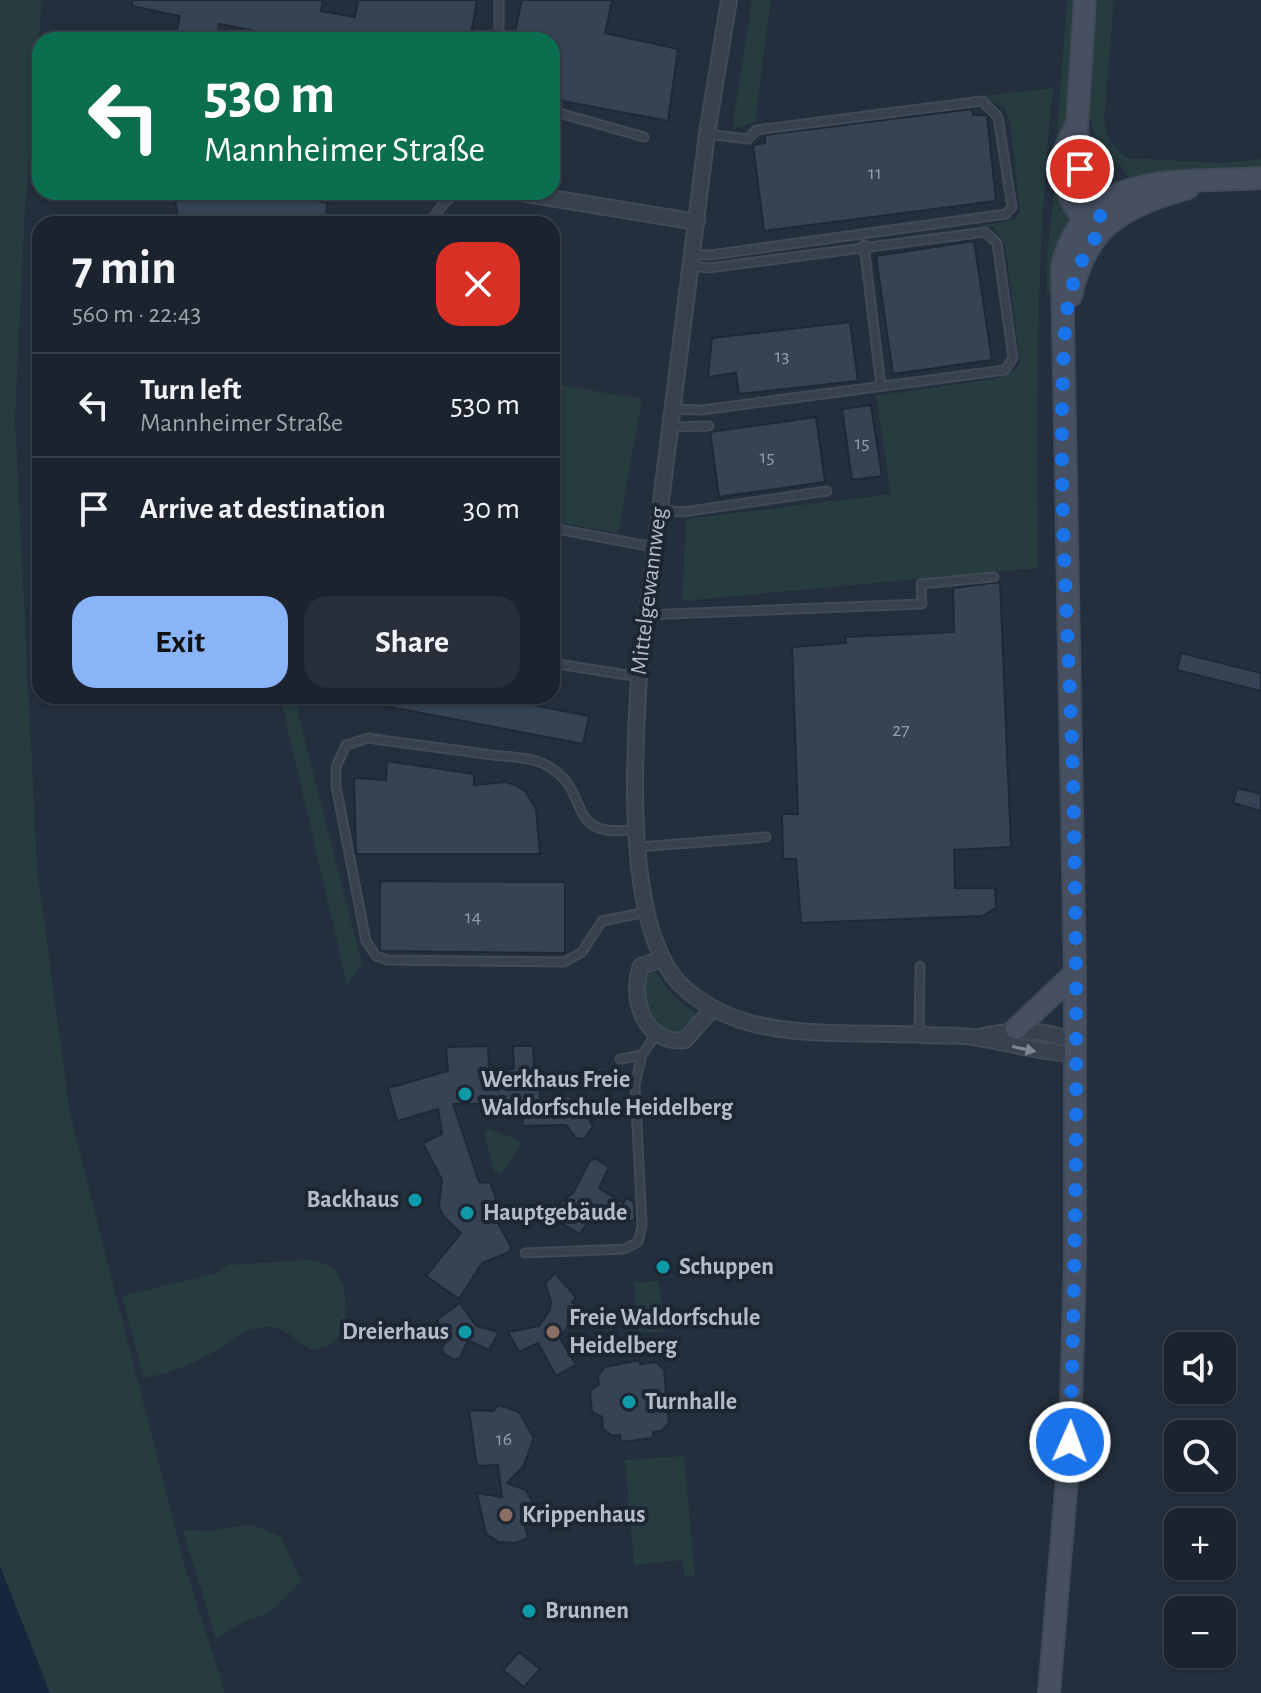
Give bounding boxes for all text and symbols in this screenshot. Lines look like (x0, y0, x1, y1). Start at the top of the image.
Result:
icon: left (72, 64, 176, 168)
text: 530 m (204, 67, 335, 123)
text: Mannheimer Straße (204, 132, 485, 168)
pin (1046, 135, 1114, 203)
icon: arrive (1058, 147, 1102, 191)
house number: 11 (868, 163, 882, 183)
button: close (436, 242, 520, 326)
text: 7 min (72, 245, 177, 293)
text: 560 m · 22:43 (72, 301, 201, 327)
house number: 13 (774, 346, 790, 366)
text: Turn left (140, 375, 241, 405)
icon: left (72, 383, 116, 427)
text: 530 m (450, 390, 520, 420)
text: Mannheimer Straße (140, 410, 343, 436)
house number: 15 (854, 433, 870, 453)
house number: 15 (759, 447, 775, 467)
icon: arrive (72, 487, 116, 531)
text: Arrive at destination (140, 494, 386, 524)
text: 30 m (463, 494, 520, 524)
street label: Mittelgewannweg (627, 506, 671, 676)
button: Exit (72, 596, 288, 688)
button: Share (304, 596, 520, 688)
house number: 27 (892, 720, 910, 740)
house number: 14 (465, 907, 481, 927)
one-way arrow (1012, 1043, 1037, 1056)
place label: Werkhaus Freie Waldorfschule Heidelberg (481, 1068, 734, 1120)
marker: Werkhaus Freie Waldorfschule Heidelberg (456, 1085, 474, 1103)
place label: Backhaus (306, 1188, 399, 1212)
marker: Backhaus (406, 1191, 424, 1209)
place label: Hauptgebäude (483, 1201, 627, 1225)
marker: Hauptgebäude (458, 1204, 476, 1222)
place label: Schuppen (679, 1255, 774, 1279)
marker: Schuppen (654, 1258, 672, 1276)
place label: Freie Waldorfschule Heidelberg (569, 1306, 760, 1358)
place label: Dreierhaus (342, 1320, 449, 1344)
marker: Dreierhaus (456, 1323, 474, 1341)
marker: Freie Waldorfschule Heidelberg (544, 1323, 562, 1341)
map controls (1164, 1332, 1236, 1668)
button: sound (1164, 1332, 1236, 1404)
place label: Turnhalle (645, 1390, 737, 1414)
marker: Turnhalle (620, 1393, 638, 1411)
position arrow (1028, 1400, 1112, 1484)
button: search (1164, 1420, 1236, 1492)
house number: 16 (496, 1429, 512, 1449)
place label: Krippenhaus (522, 1503, 645, 1527)
marker: Krippenhaus (497, 1506, 515, 1524)
button: + (1164, 1508, 1236, 1580)
button: − (1164, 1596, 1236, 1668)
place label: Brunnen (545, 1599, 629, 1623)
marker: Brunnen (520, 1602, 538, 1620)

